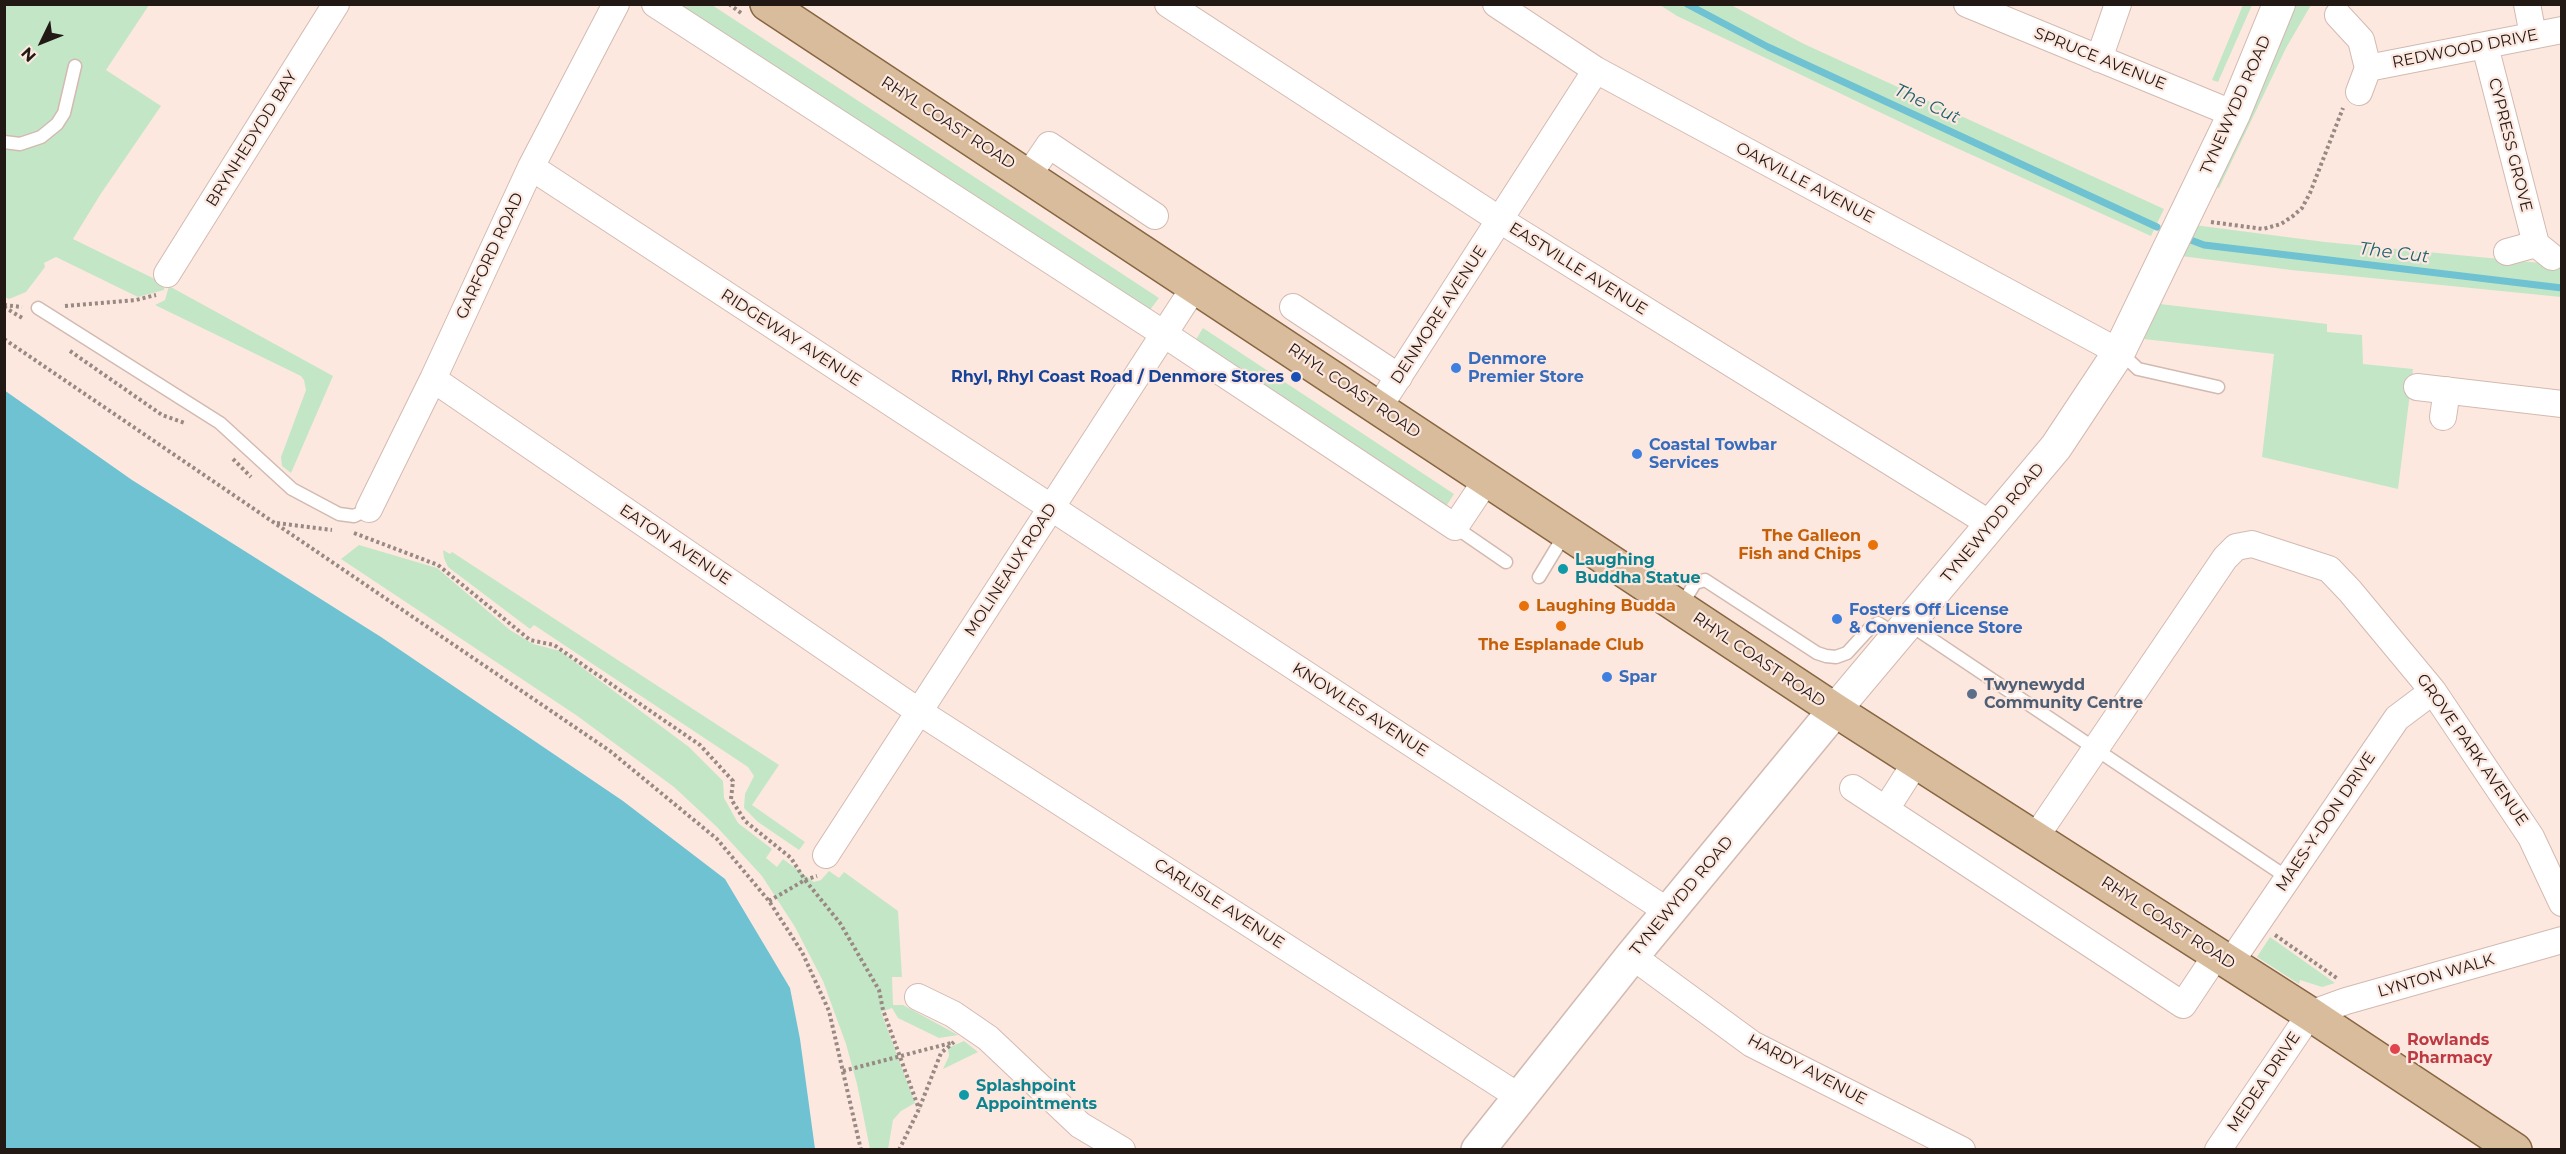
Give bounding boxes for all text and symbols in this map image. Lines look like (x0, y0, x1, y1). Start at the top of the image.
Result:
north arrow (12, 12, 72, 72)
street label: SPRUCE AVENUE (2031, 24, 2169, 94)
street label: REDWOOD DRIVE (2391, 25, 2539, 73)
street label: TYNEWYDD ROAD (2197, 32, 2275, 178)
text: N (17, 43, 40, 66)
street label: BRYNHEDYDD BAY (202, 68, 302, 210)
street label: RHYL COAST ROAD (877, 72, 1019, 174)
street label: CYPRESS GROVE (2484, 76, 2536, 214)
water label: The Cut (1891, 79, 1963, 129)
street label: OAKVILLE AVENUE (1733, 138, 1877, 228)
street label: GARFORD ROAD (452, 190, 528, 322)
street label: EASTVILLE AVENUE (1505, 219, 1651, 319)
water label: The Cut (2358, 238, 2430, 268)
street label: DENMORE AVENUE (1387, 242, 1491, 388)
street label: RIDGEWAY AVENUE (717, 285, 865, 391)
street label: RHYL COAST ROAD (1284, 339, 1424, 443)
place label: Denmore Premier Store (1468, 349, 1584, 387)
marker: Denmore Premier Store (1449, 361, 1463, 375)
place label: Rhyl, Rhyl Coast Road / Denmore Stores (951, 367, 1284, 387)
marker: Rhyl, Rhyl Coast Road / Denmore Stores (1289, 370, 1303, 384)
place label: Coastal Towbar Services (1649, 435, 1777, 473)
marker: Coastal Towbar Services (1630, 447, 1644, 461)
street label: TYNEWYDD ROAD (1937, 459, 2049, 587)
street label: MOLINEAUX ROAD (961, 500, 1061, 640)
street label: EATON AVENUE (616, 501, 734, 589)
place label: The Galleon Fish and Chips (1738, 526, 1861, 564)
marker: The Galleon Fish and Chips (1866, 538, 1880, 552)
place label: Laughing Buddha Statue (1575, 550, 1701, 588)
marker: Laughing Buddha Statue (1556, 562, 1570, 576)
place label: Laughing Budda (1536, 596, 1676, 616)
marker: Laughing Budda (1517, 599, 1531, 613)
place label: Fosters Off License & Convenience Store (1849, 600, 2023, 638)
street label: RHYL COAST ROAD (1689, 608, 1829, 712)
marker: Fosters Off License & Convenience Store (1830, 612, 1844, 626)
marker: The Esplanade Club (1554, 619, 1568, 633)
place label: The Esplanade Club (1478, 635, 1644, 655)
street label: KNOWLES AVENUE (1288, 659, 1432, 761)
place label: Spar (1619, 667, 1657, 687)
marker: Spar (1600, 670, 1614, 684)
street label: GROVE PARK AVENUE (2412, 670, 2532, 830)
place label: Twynewydd Community Centre (1984, 675, 2143, 713)
marker: Twynewydd Community Centre (1965, 687, 1979, 701)
street label: MAES-Y-DON DRIVE (2272, 749, 2380, 895)
street label: TYNEWYDD ROAD (1626, 832, 1738, 960)
street label: CARLISLE AVENUE (1150, 855, 1288, 953)
street label: RHYL COAST ROAD (2097, 872, 2239, 974)
street label: LYNTON WALK (2376, 950, 2496, 1002)
street label: MEDEA DRIVE (2223, 1028, 2305, 1136)
place label: Rowlands Pharmacy (2407, 1030, 2492, 1068)
street label: HARDY AVENUE (1744, 1031, 1870, 1109)
marker: Rowlands Pharmacy (2388, 1042, 2402, 1056)
place label: Splashpoint Appointments (976, 1076, 1097, 1114)
marker: Splashpoint Appointments (957, 1088, 971, 1102)

